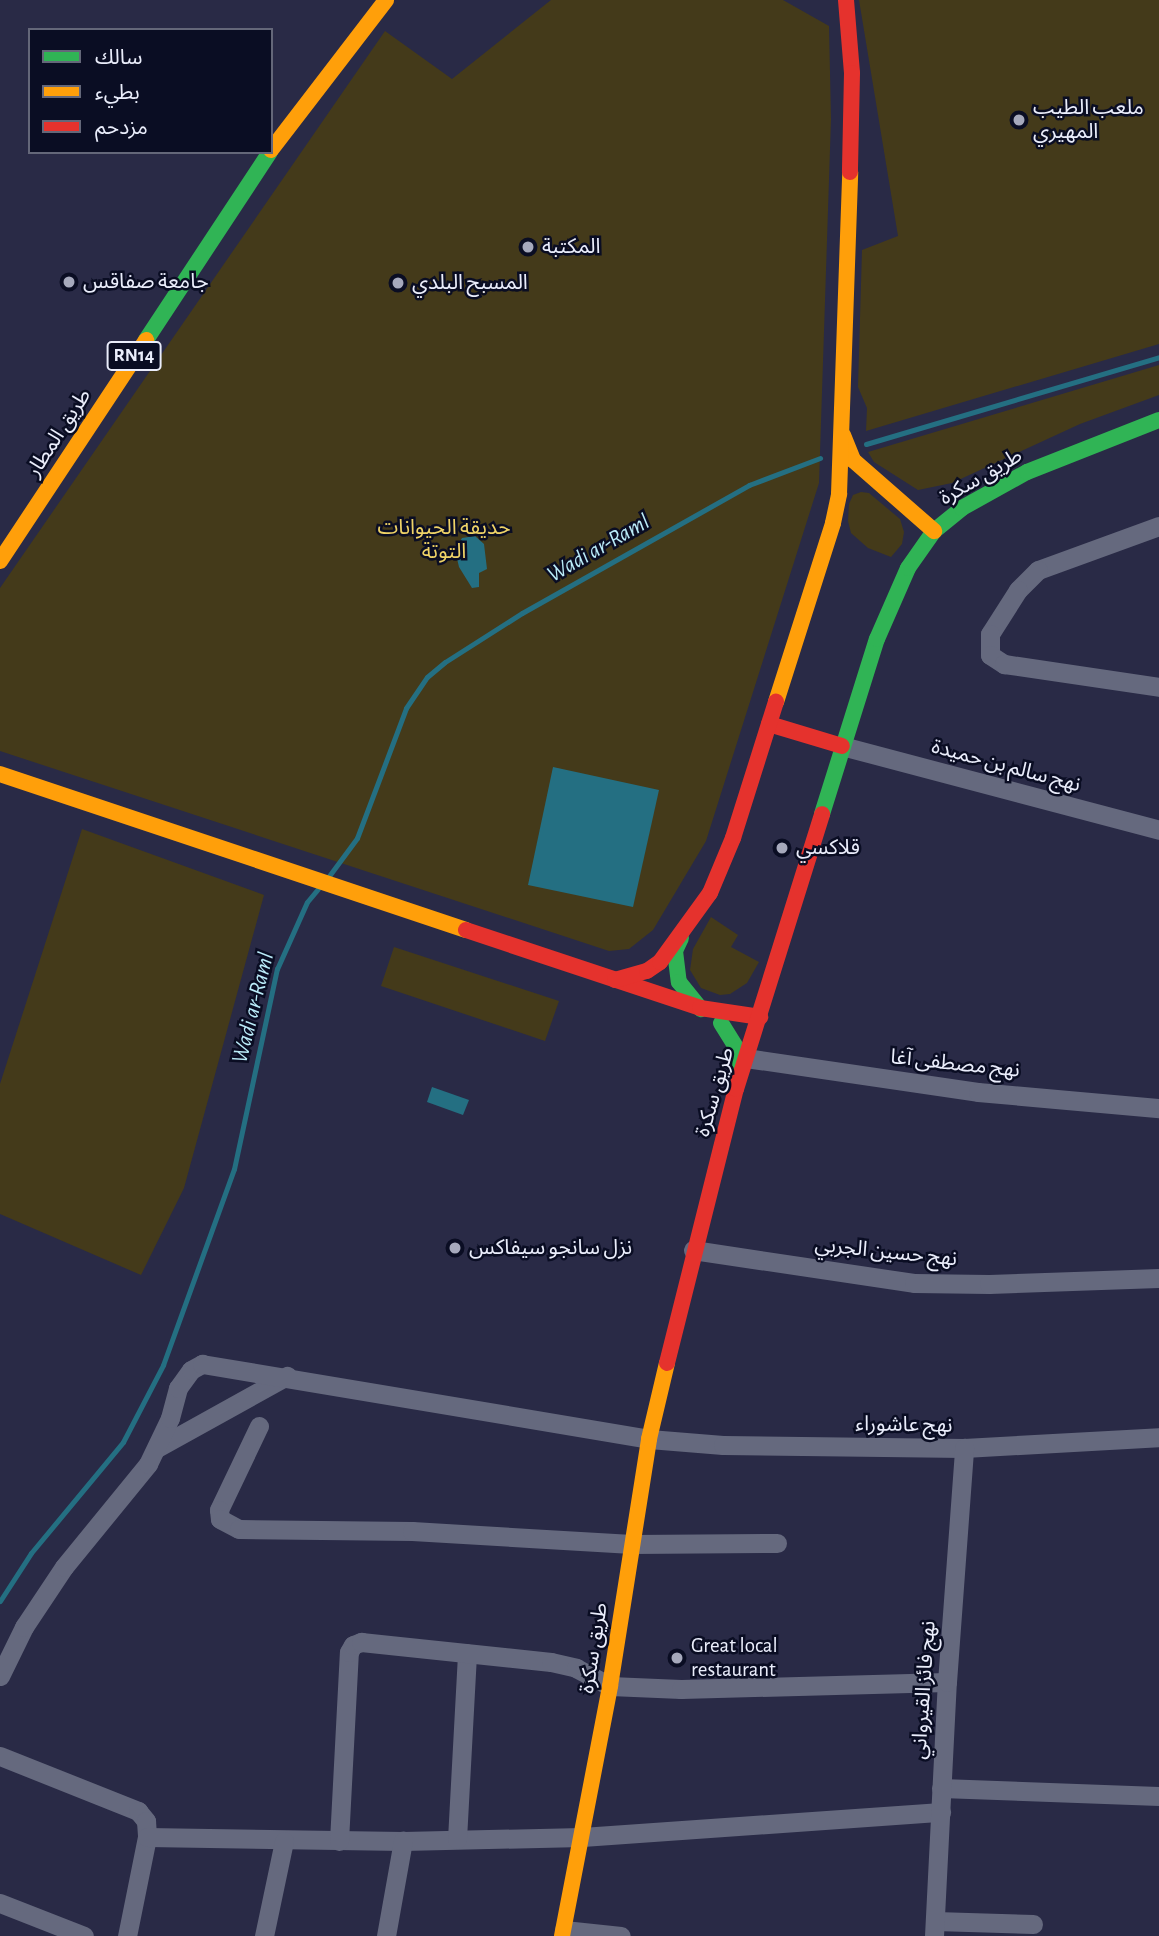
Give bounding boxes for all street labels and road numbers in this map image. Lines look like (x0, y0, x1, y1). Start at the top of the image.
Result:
road number: RN14 (106, 340, 162, 372)
street label: طريق المطار (21, 384, 97, 482)
street label: طريق سكرة (935, 443, 1027, 511)
street label: نهج سالم بن حميدة (929, 734, 1083, 798)
street label: طريق سكرة (690, 1044, 740, 1140)
street label: نهج مصطفى آغا (889, 1045, 1021, 1083)
street label: نهج حسين الجربي (814, 1232, 958, 1272)
street label: نهج عاشوراء (855, 1412, 953, 1438)
street label: طريق سكرة (574, 1601, 614, 1695)
street label: نهج فائز القيرواني (907, 1620, 941, 1760)

